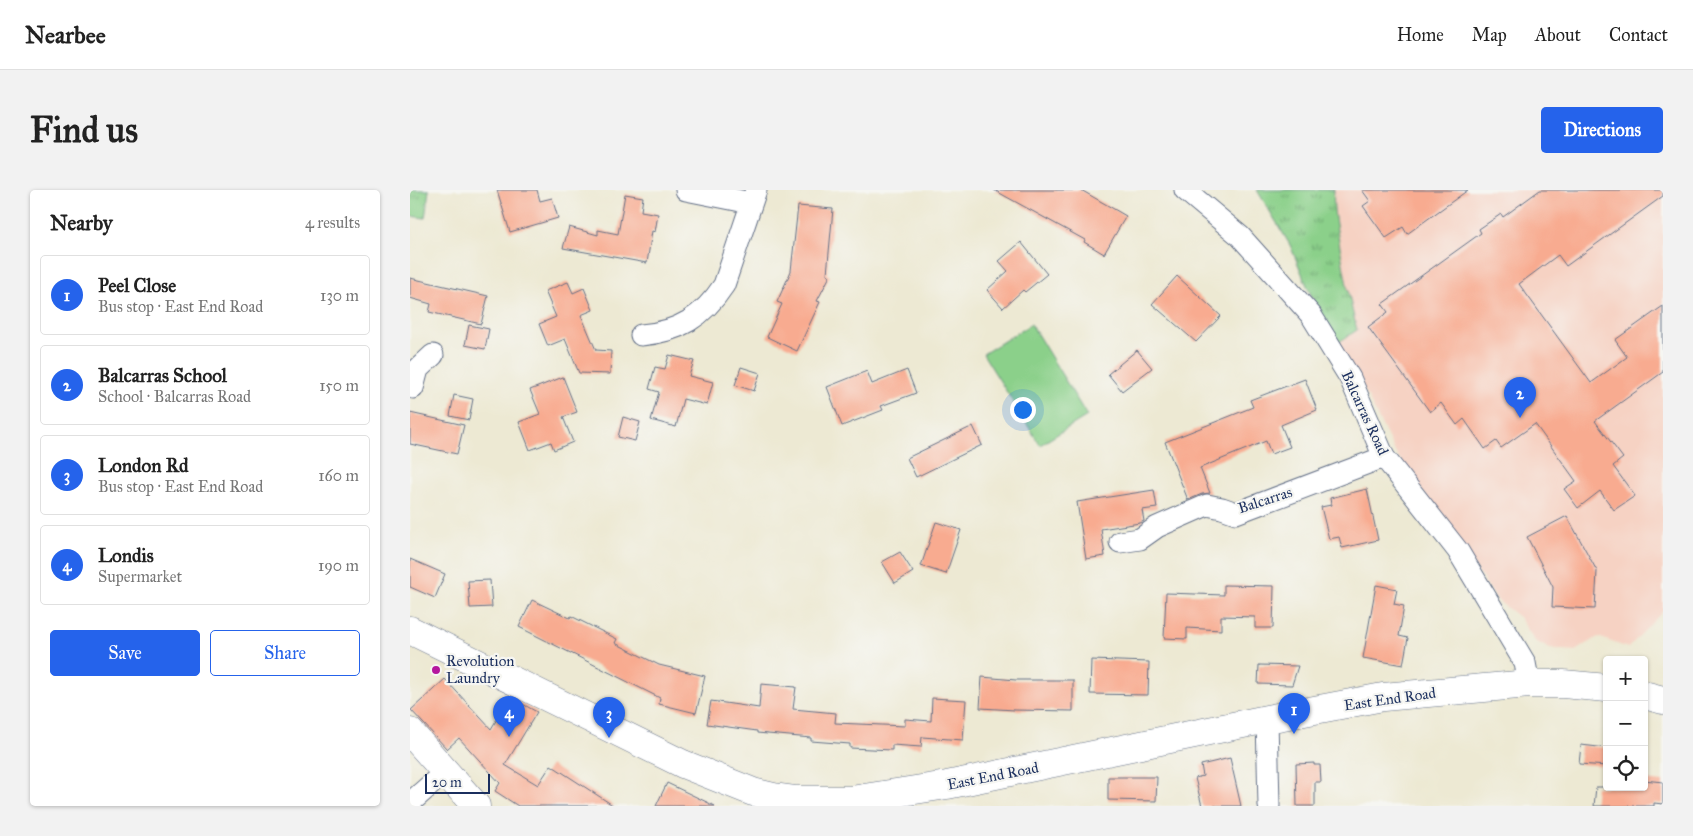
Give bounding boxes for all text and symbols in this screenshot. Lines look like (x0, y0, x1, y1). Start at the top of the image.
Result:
text: Nearbee (25, 20, 106, 50)
text: Home (1397, 24, 1444, 46)
text: Map (1472, 24, 1507, 46)
text: About (1535, 24, 1581, 46)
text: Contact (1609, 24, 1668, 46)
button: Directions (1541, 107, 1663, 153)
text: Find us (30, 109, 138, 152)
text: Nearby (50, 210, 113, 236)
text: 4 results (305, 213, 360, 232)
text: Peel Close (98, 274, 176, 297)
text: 1 (64, 286, 70, 305)
text: 130 m (320, 286, 359, 305)
text: Bus stop · East End Road (98, 297, 263, 316)
text: Balcarras School (98, 364, 227, 387)
street label: Balcarras Road (1338, 368, 1393, 459)
text: 2 (63, 376, 71, 395)
text: 150 m (319, 376, 359, 395)
pin: 2 (1504, 377, 1536, 418)
text: School · Balcarras Road (98, 387, 251, 406)
your location (1010, 397, 1036, 423)
text: London Rd (98, 454, 188, 477)
text: 3 (64, 466, 70, 485)
text: 160 m (318, 466, 359, 485)
text: Bus stop · East End Road (98, 477, 263, 496)
street label: Balcarras (1236, 483, 1294, 517)
text: Londis (98, 544, 154, 567)
text: 4 (63, 556, 71, 575)
text: 190 m (318, 556, 359, 575)
text: Supermarket (98, 567, 182, 586)
button: Save (50, 630, 200, 676)
button: Share (210, 630, 360, 676)
place label: Revolution Laundry (446, 652, 514, 687)
map controls (1603, 656, 1648, 791)
button: + (1603, 656, 1648, 701)
marker: Revolution Laundry (430, 664, 442, 676)
street label: East End Road (1343, 684, 1438, 714)
pin: 1 (1278, 693, 1310, 734)
pin: 4 (493, 696, 525, 737)
pin: 3 (593, 697, 625, 738)
button: − (1603, 701, 1648, 746)
button: locate (1603, 746, 1648, 791)
street label: East End Road (946, 758, 1041, 794)
scale bar (425, 771, 490, 794)
text: 20 m (432, 774, 462, 791)

